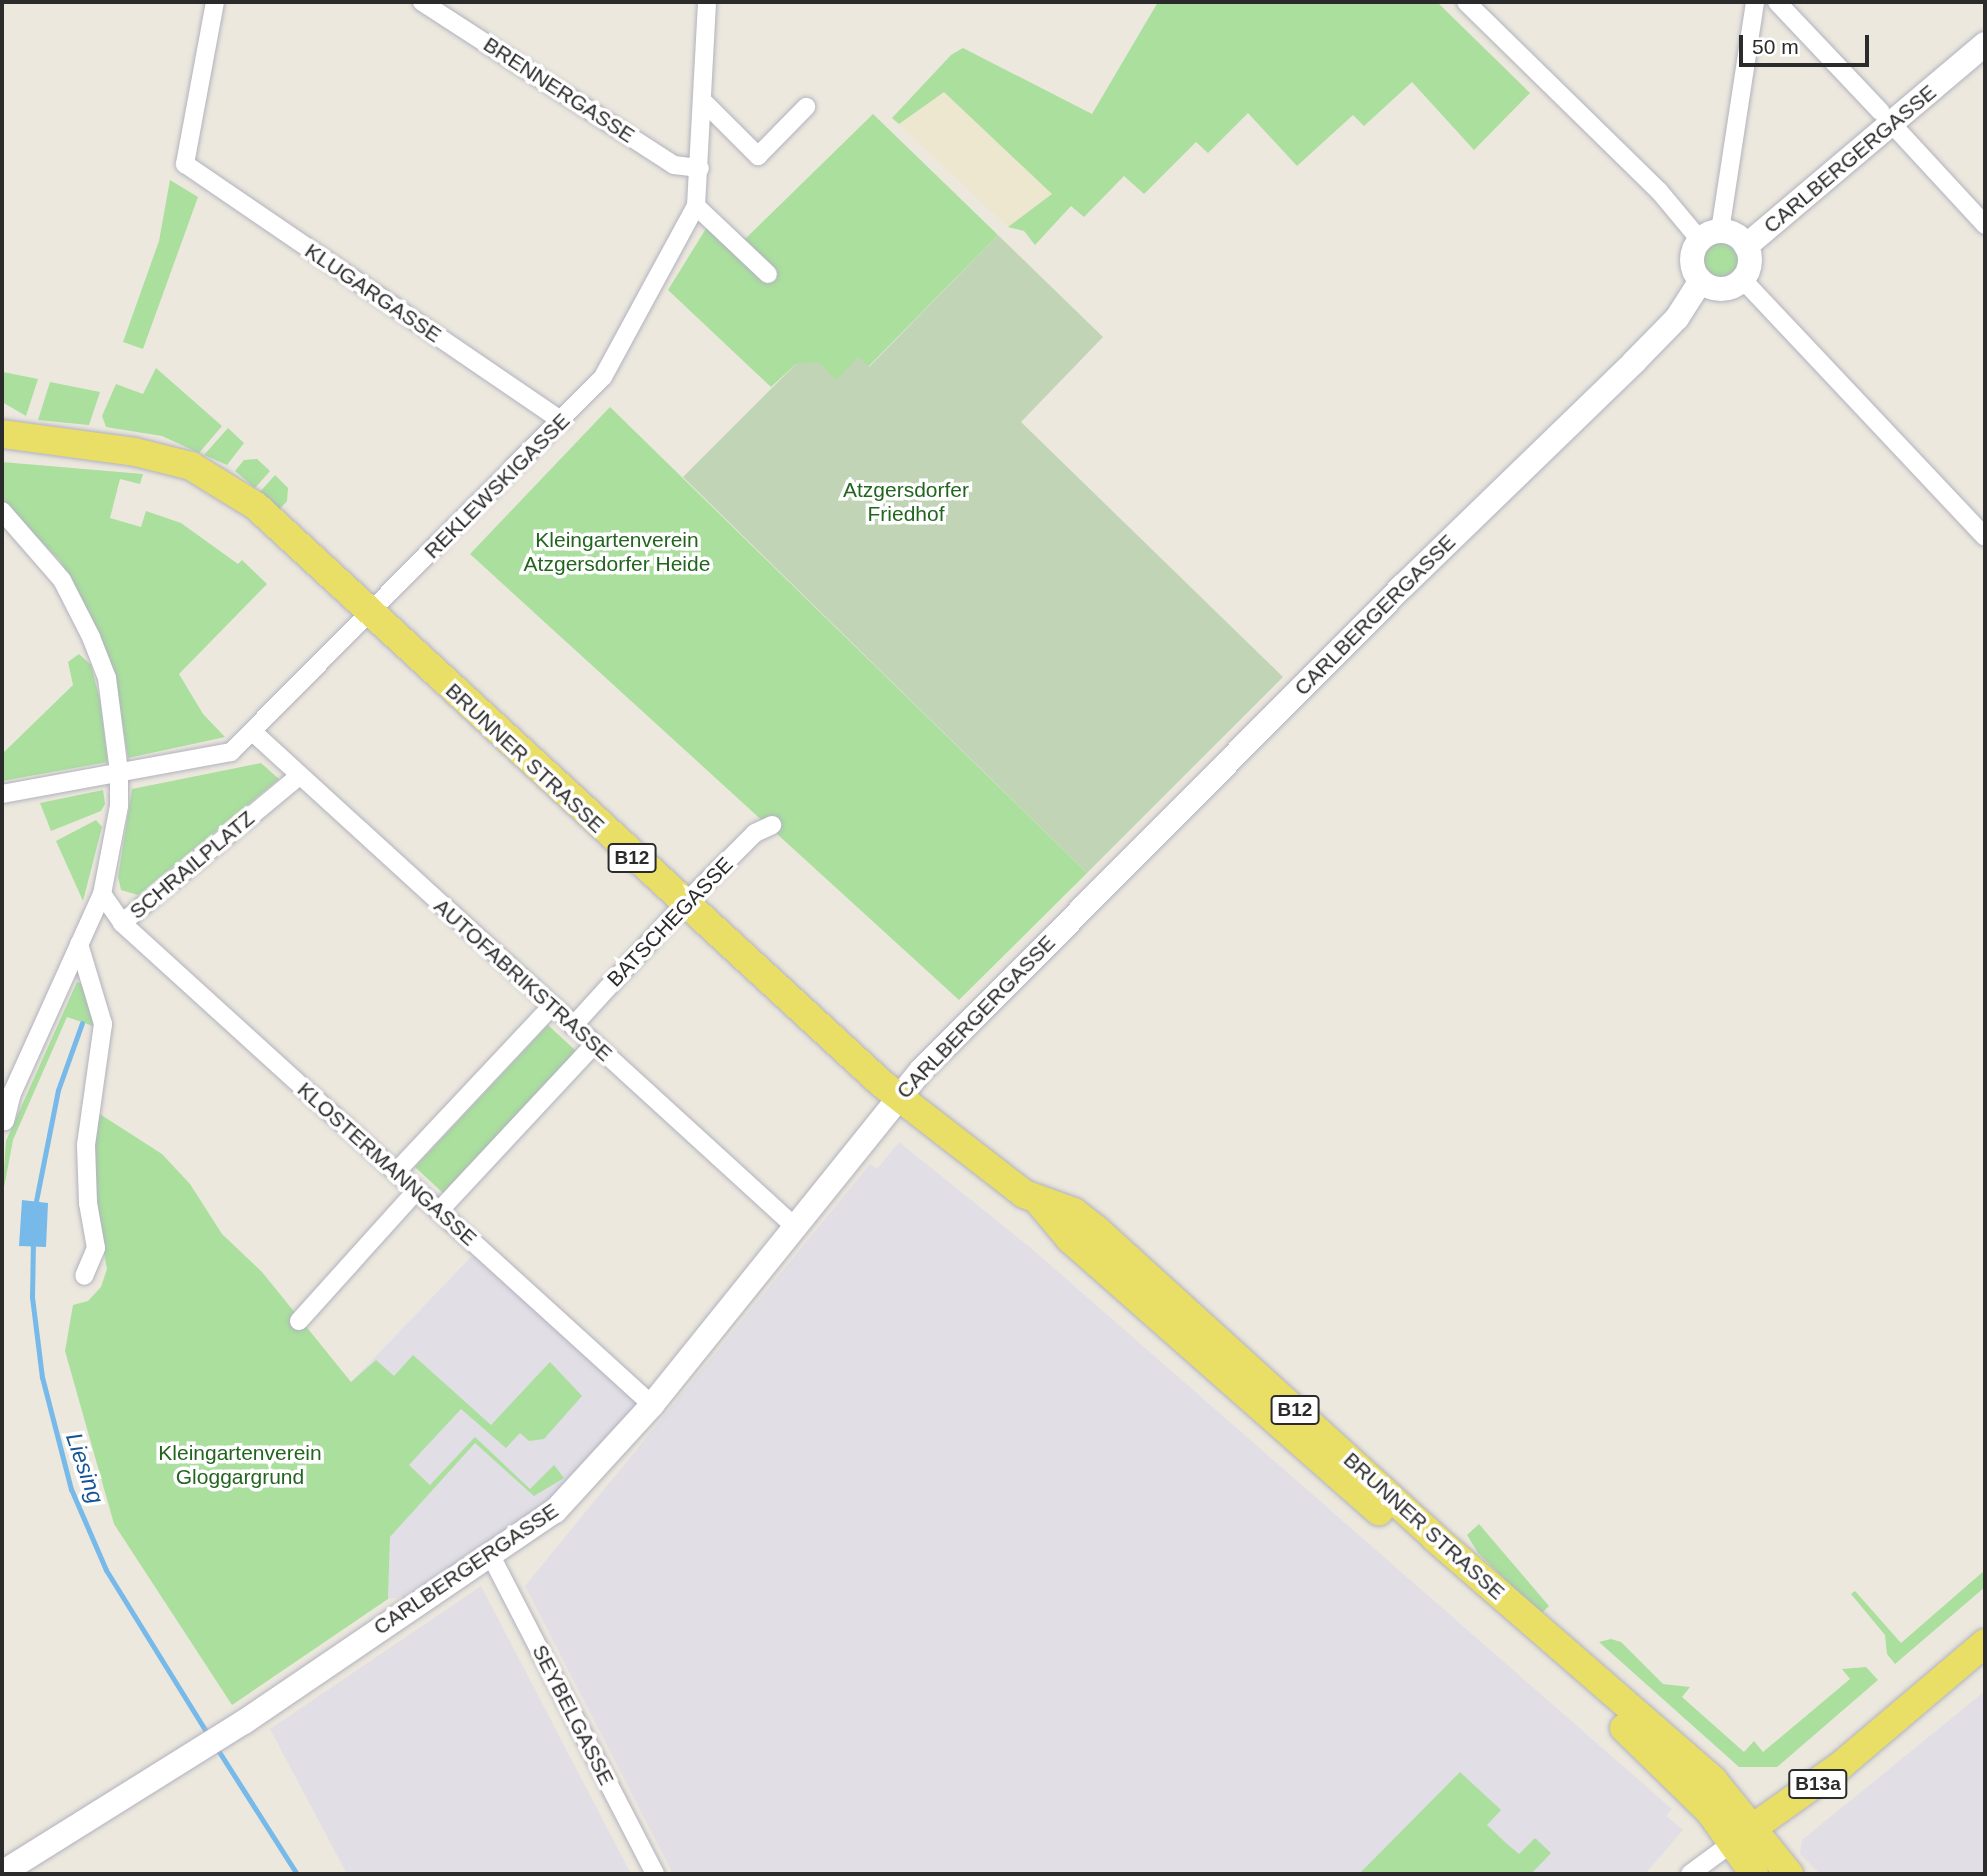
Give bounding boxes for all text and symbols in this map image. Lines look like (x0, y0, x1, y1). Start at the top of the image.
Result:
scale bar (1742, 21, 1871, 65)
street label: BRENNERGASSE (479, 32, 639, 148)
text: 50 m (1752, 35, 1799, 58)
street label: CARLBERGERGASSE (1759, 80, 1941, 238)
street label: KLUGARGASSE (300, 238, 446, 348)
street label: REKLEWSKIGASSE (419, 408, 575, 564)
park label: Atzgersdorfer Friedhof (843, 477, 969, 527)
park label: Kleingartenverein Atzgersdorfer Heide (524, 527, 710, 577)
street label: CARLBERGERGASSE (1289, 529, 1461, 701)
street label: BRUNNER STRASSE (440, 678, 610, 838)
street label: SCHRAILPLATZ (125, 806, 259, 924)
road number: B12 (608, 842, 656, 874)
street label: BATSCHEGASSE (602, 852, 738, 992)
street label: AUTOFABRIKSTRASSE (429, 893, 617, 1067)
street label: CARLBERGERGASSE (892, 930, 1060, 1104)
street label: KLOSTERMANNGASSE (292, 1077, 482, 1251)
road number: B12 (1270, 1394, 1320, 1426)
water label: Liesing (60, 1429, 110, 1507)
park label: Kleingartenverein Gloggargrund (158, 1440, 322, 1490)
street label: BRUNNER STRASSE (1338, 1447, 1510, 1605)
street label: CARLBERGERGASSE (369, 1498, 563, 1640)
street label: SEYBELGASSE (527, 1641, 619, 1789)
road number: B13a (1788, 1768, 1848, 1800)

